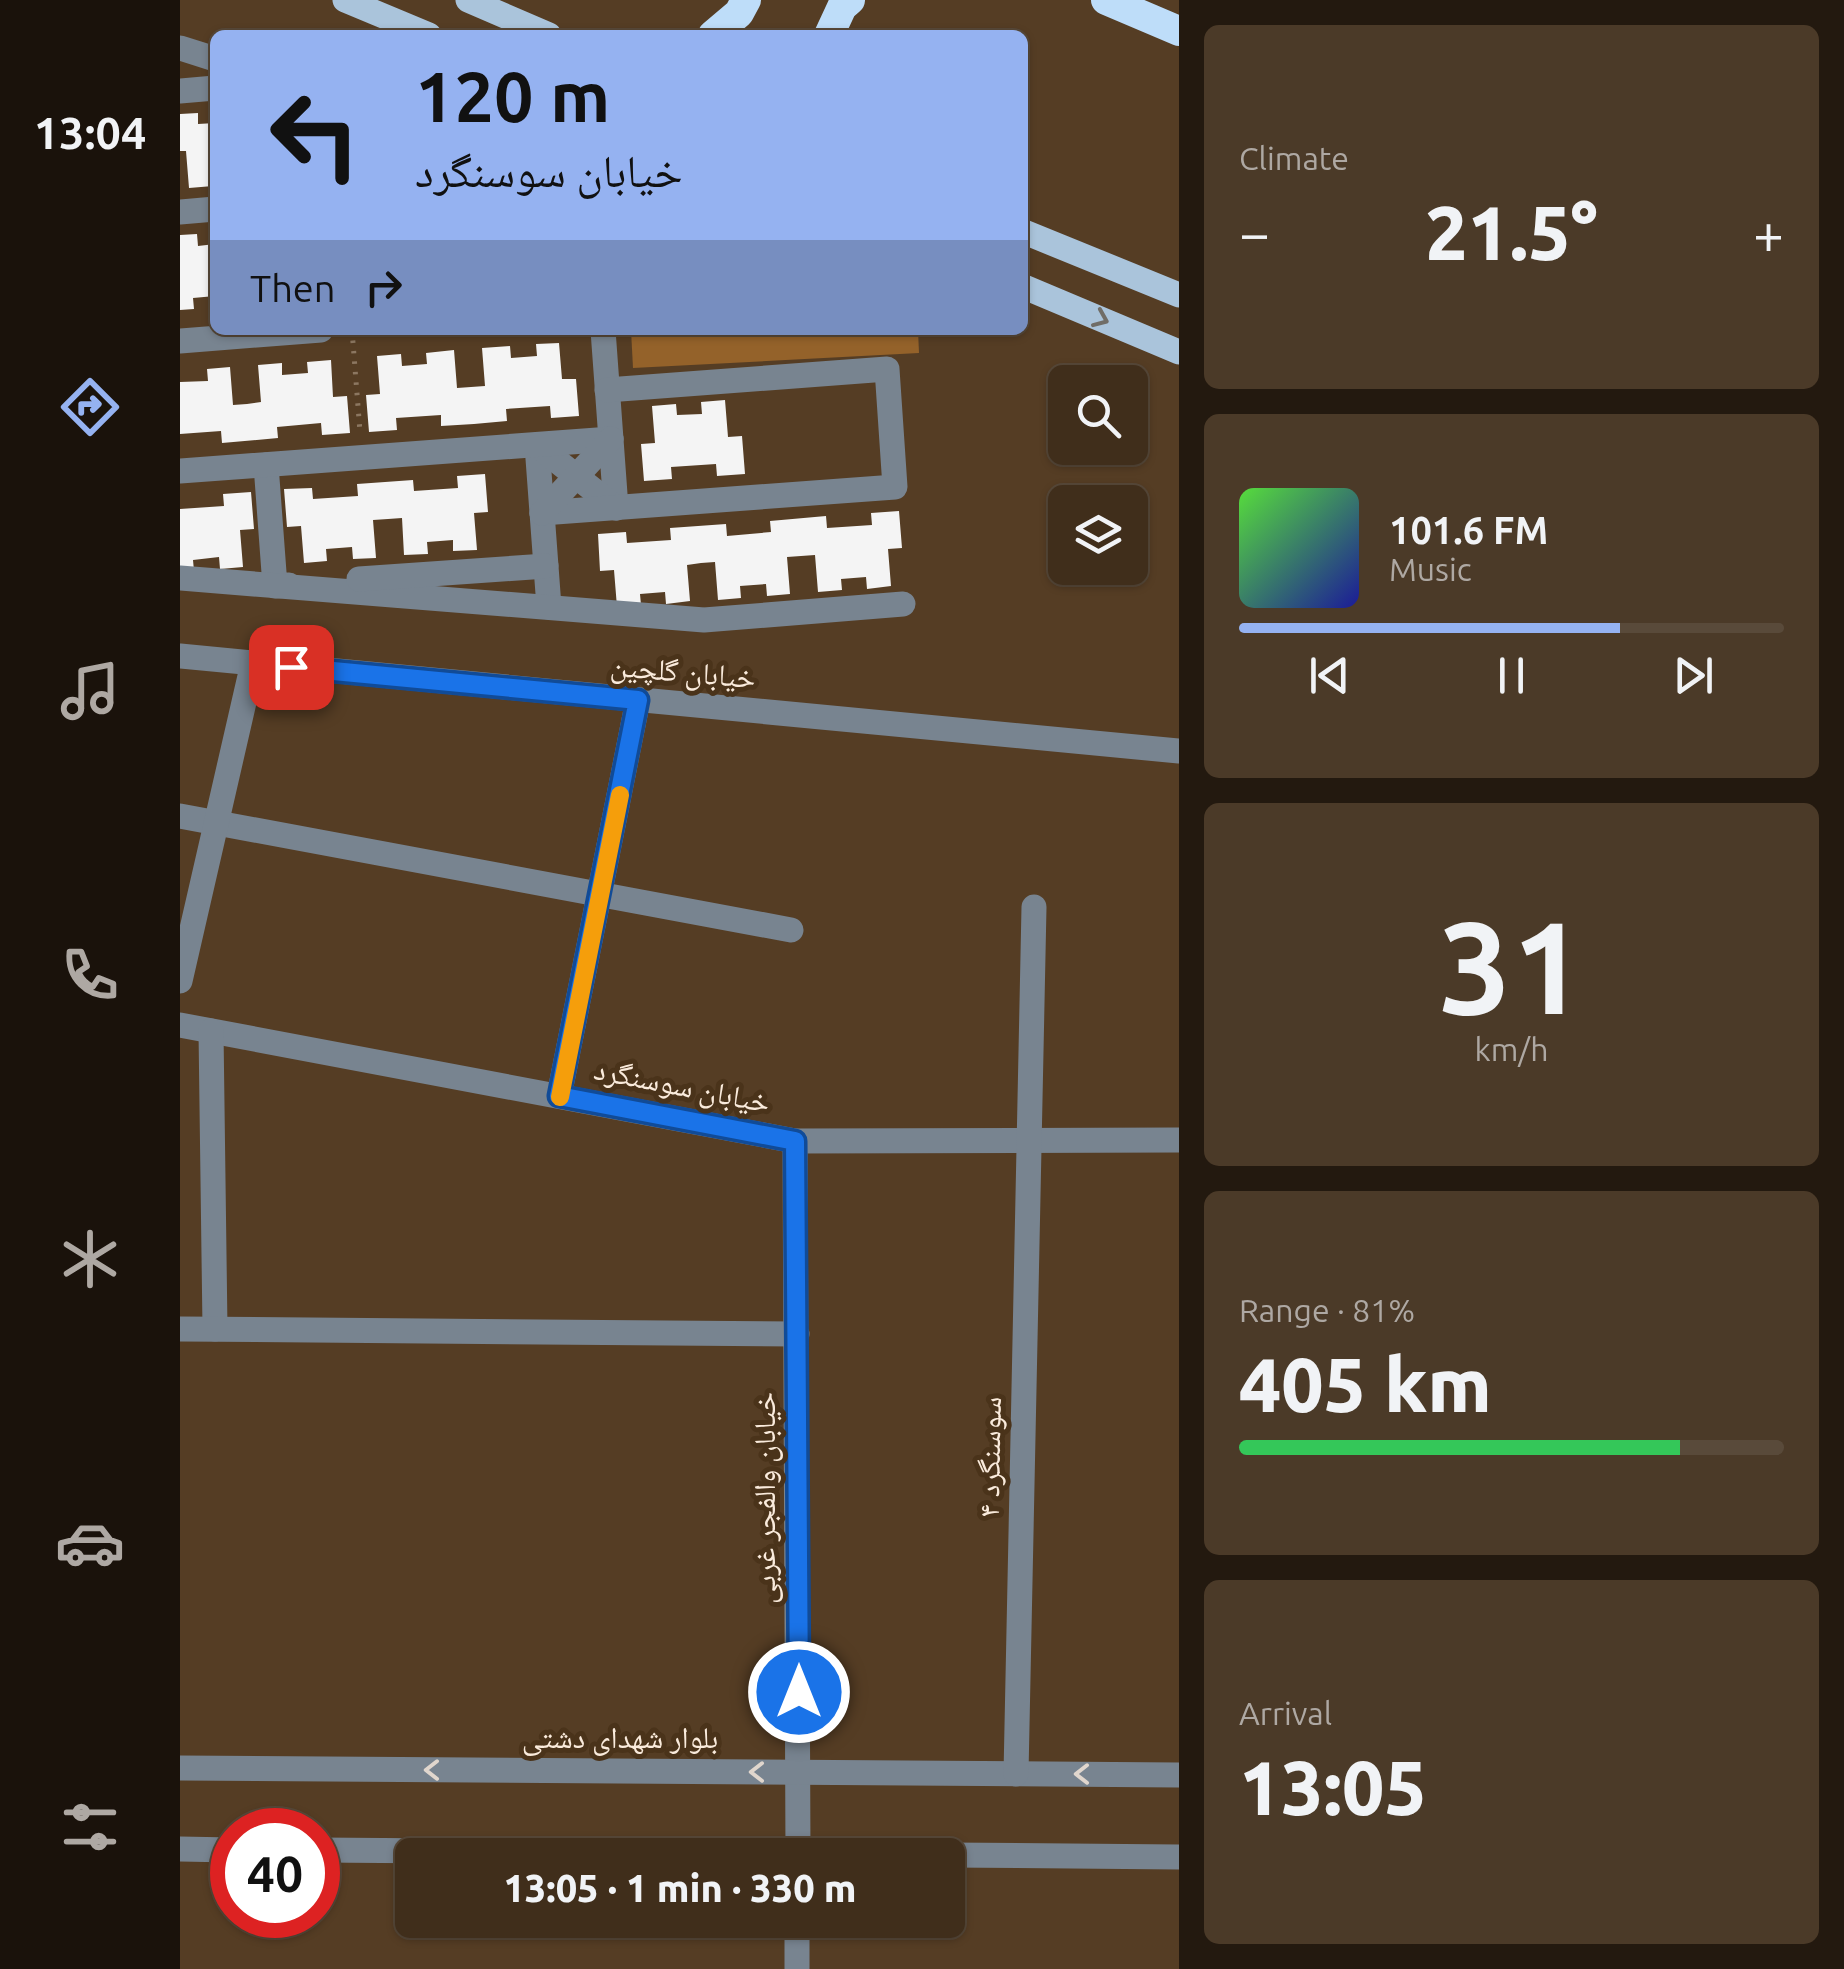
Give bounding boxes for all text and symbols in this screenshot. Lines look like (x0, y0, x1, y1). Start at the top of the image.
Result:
text: 120 m (415, 57, 610, 135)
icon: left (250, 70, 380, 200)
text: 13:04 (34, 107, 146, 158)
text: Climate (1239, 140, 1349, 176)
text: خیابان سوسنگرد (415, 145, 683, 196)
text: 21.5° (1425, 190, 1598, 274)
text: − (1239, 202, 1270, 263)
text: + (1753, 202, 1784, 263)
icon: right (356, 260, 411, 315)
text: Then (250, 267, 336, 309)
one-way arrow (1091, 307, 1109, 327)
map controls (1048, 365, 1148, 585)
button: search (1048, 365, 1148, 465)
icon: directions (55, 372, 125, 442)
button: layers (1048, 485, 1148, 585)
text: 101.6 FM (1389, 509, 1548, 551)
text: Music (1389, 551, 1472, 587)
pin (249, 625, 334, 710)
icon: arrive (264, 640, 319, 695)
street label: خیابان گلچین (609, 648, 757, 696)
icon: previous (1302, 648, 1357, 703)
icon: pause (1484, 648, 1539, 703)
icon: next (1666, 648, 1721, 703)
icon: music (55, 656, 125, 726)
text: 31 (1438, 893, 1585, 1039)
icon: phone (55, 940, 125, 1010)
text: km/h (1475, 1031, 1548, 1067)
street label: خیابان سوسنگرد (591, 1051, 773, 1121)
icon: climate (55, 1224, 125, 1294)
text: Range · 81% (1239, 1292, 1415, 1328)
text: 405 km (1239, 1342, 1492, 1426)
street label: خیابان والفجر غربی (747, 1392, 783, 1604)
street label: سوسنگرد ۴ (971, 1396, 1007, 1518)
icon: car (55, 1508, 125, 1578)
position arrow (747, 1640, 851, 1744)
text: Arrival (1239, 1695, 1332, 1731)
street label: بلوار شهدای دشتی (522, 1720, 718, 1756)
text: 13:05 (1239, 1745, 1427, 1829)
one-way arrow (423, 1759, 439, 1780)
one-way arrow (748, 1761, 764, 1783)
one-way arrow (1073, 1763, 1088, 1785)
icon: filters (55, 1792, 125, 1862)
speed limit sign: 40 (210, 1808, 340, 1938)
text: 13:05 · 1 min · 330 m (503, 1867, 857, 1909)

